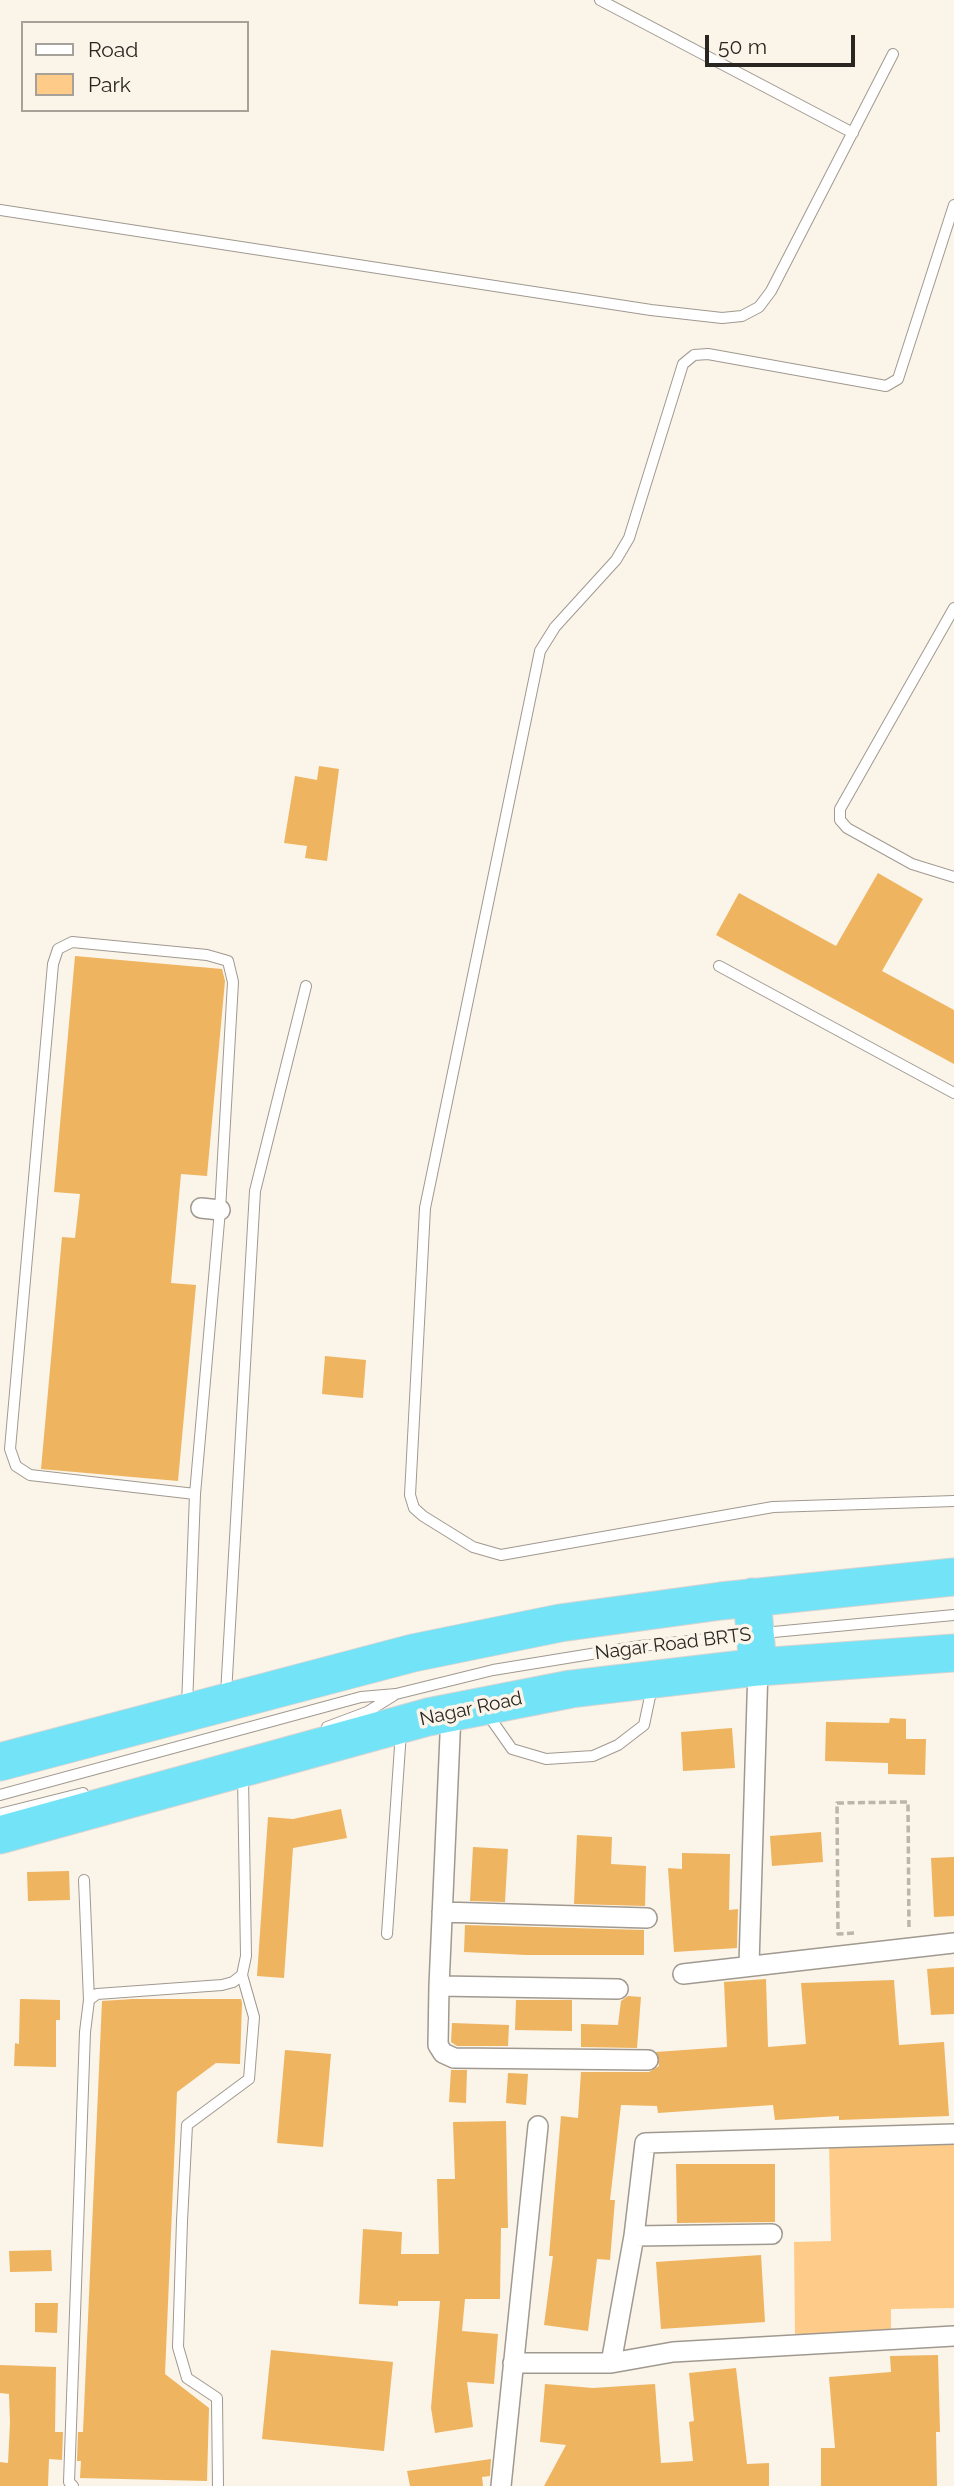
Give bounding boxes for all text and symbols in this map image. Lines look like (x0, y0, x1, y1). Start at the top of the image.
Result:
legend (21, 21, 248, 112)
scale bar (709, 21, 860, 65)
text: 50 m (718, 34, 767, 59)
text: Road (88, 37, 138, 62)
text: Park (88, 72, 131, 97)
street label: Nagar Road BRTS (594, 1623, 752, 1665)
street label: Nagar Road (418, 1687, 524, 1731)

